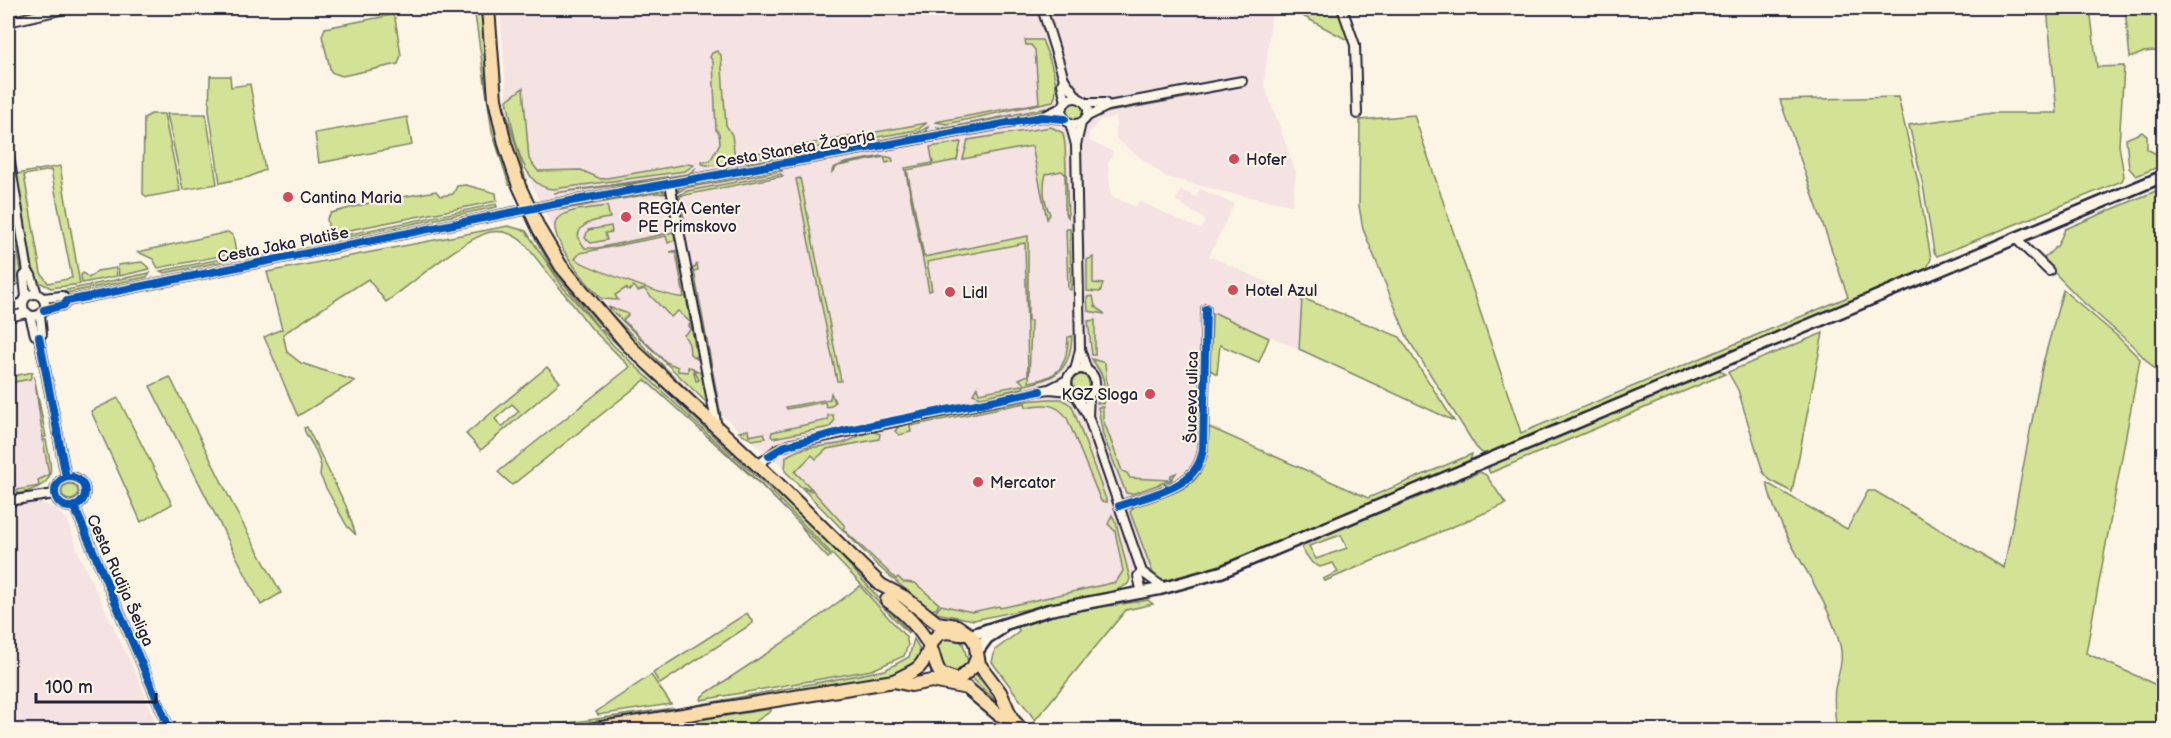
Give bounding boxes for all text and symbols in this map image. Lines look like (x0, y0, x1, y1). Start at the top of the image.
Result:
street label: Cesta Staneta Žagarja (714, 124, 876, 173)
place label: Hofer (1246, 151, 1287, 170)
marker: Hofer (1227, 152, 1241, 166)
place label: Cantina Maria (300, 189, 402, 208)
marker: Cantina Maria (281, 190, 295, 204)
place label: REGIA Center PE Primskovo (638, 200, 741, 237)
marker: REGIA Center PE Primskovo (619, 210, 633, 224)
street label: Cesta Jaka Platiše (216, 223, 351, 268)
place label: Hotel Azul (1245, 282, 1317, 301)
marker: Hotel Azul (1226, 283, 1240, 297)
place label: Lidl (962, 284, 988, 303)
marker: Lidl (943, 285, 957, 299)
street label: Šuceva ulica (1180, 351, 1203, 443)
place label: KGZ Sloga (1062, 386, 1138, 405)
marker: KGZ Sloga (1143, 387, 1157, 401)
place label: Mercator (990, 474, 1056, 493)
marker: Mercator (971, 475, 985, 489)
street label: Cesta Rudija Šeliga (82, 511, 159, 650)
scale bar (36, 666, 156, 704)
text: 100 m (45, 677, 93, 698)

